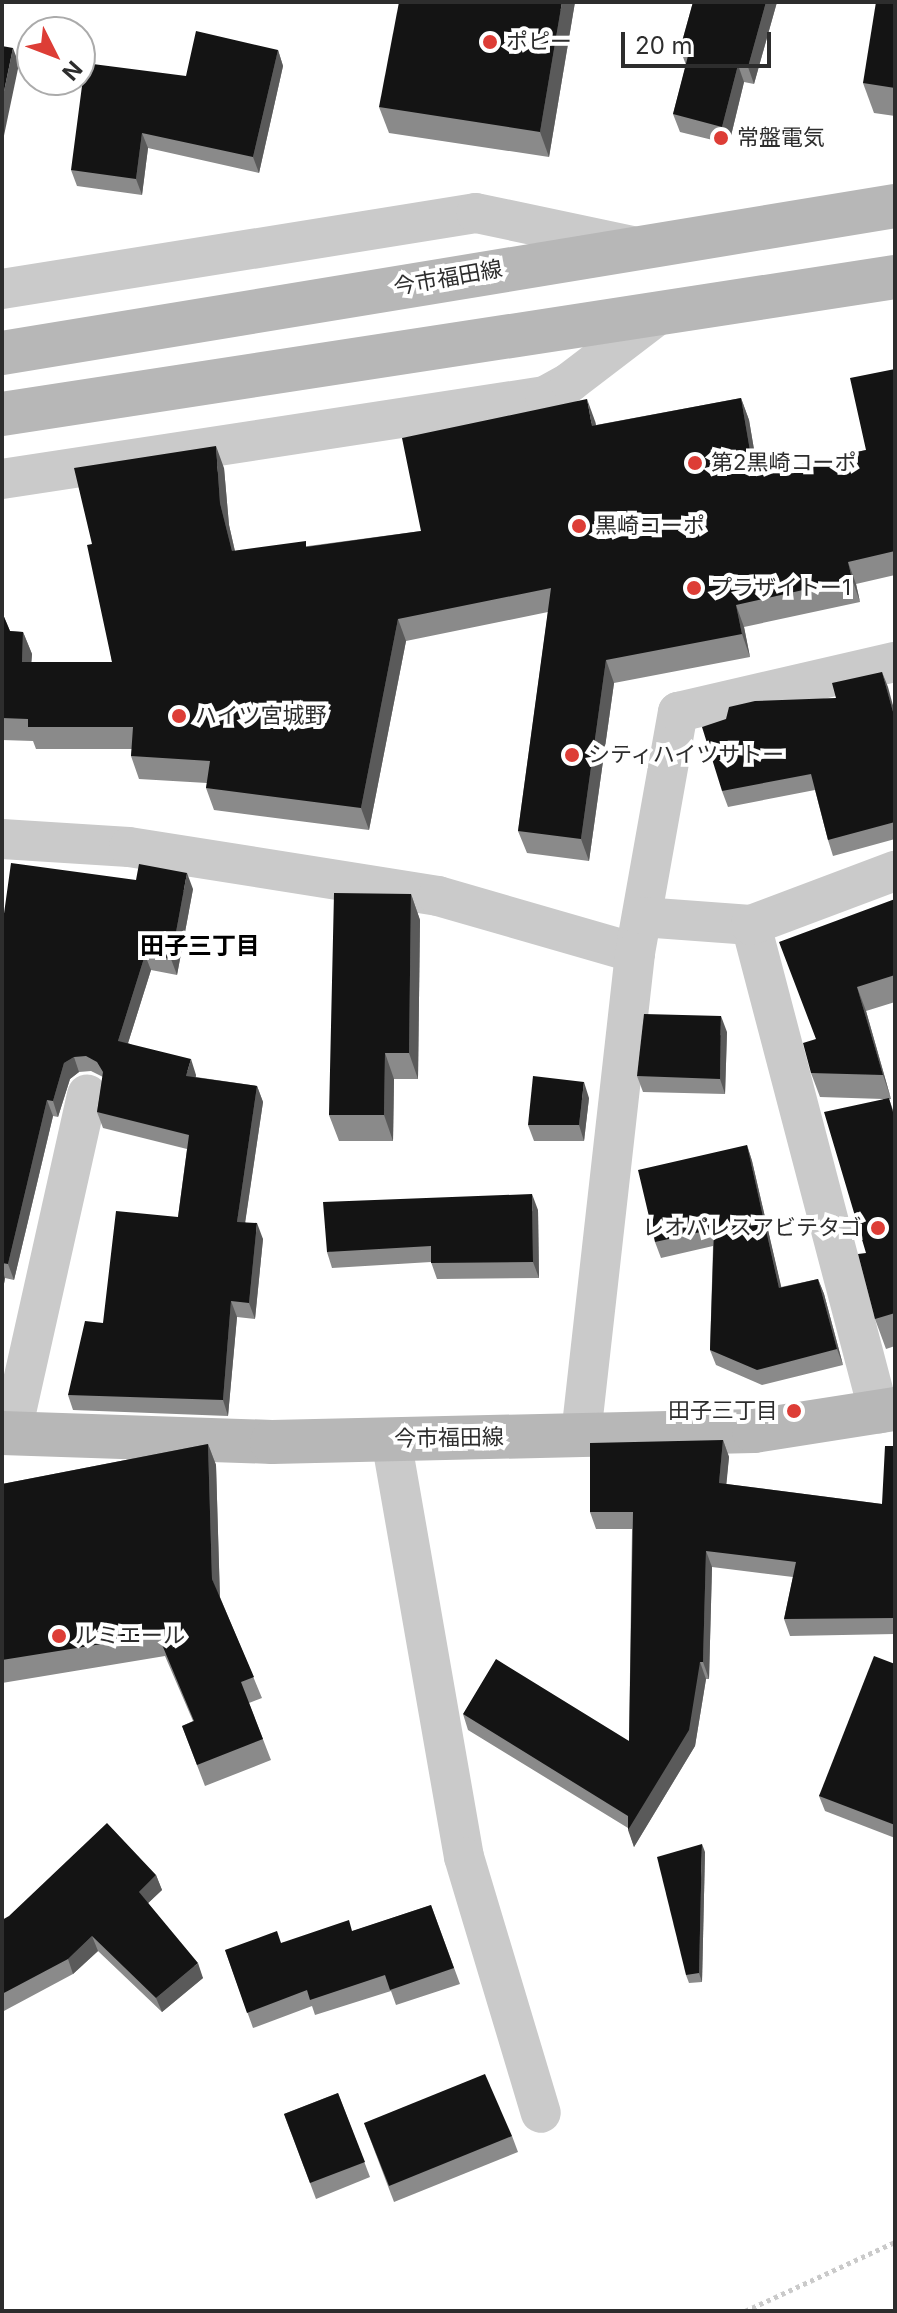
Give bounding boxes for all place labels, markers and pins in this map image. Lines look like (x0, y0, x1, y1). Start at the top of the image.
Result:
place label: ポピー (506, 29, 572, 55)
marker: ポピー (481, 33, 499, 51)
place label: 常盤電気 (737, 125, 825, 151)
marker: 常盤電気 (712, 129, 730, 147)
place label: 第2黒崎コーポ (711, 450, 856, 476)
marker: 第2黒崎コーポ (686, 454, 704, 472)
place label: 黒崎コーポ (595, 513, 705, 539)
marker: 黒崎コーポ (570, 517, 588, 535)
place label: プラザイトー1 (710, 575, 851, 601)
marker: プラザイトー1 (685, 579, 703, 597)
place label: ハイツ宮城野 (195, 703, 327, 729)
marker: ハイツ宮城野 (170, 707, 188, 725)
place label: シティハイツサトー (588, 742, 786, 768)
marker: シティハイツサトー (563, 746, 581, 764)
place label: レオパレスアビテタゴ (642, 1215, 862, 1241)
marker: レオパレスアビテタゴ (869, 1219, 887, 1237)
place label: 田子三丁目 (668, 1398, 778, 1424)
marker: 田子三丁目 (785, 1402, 803, 1420)
place label: ルミエール (75, 1623, 185, 1649)
marker: ルミエール (50, 1627, 68, 1645)

